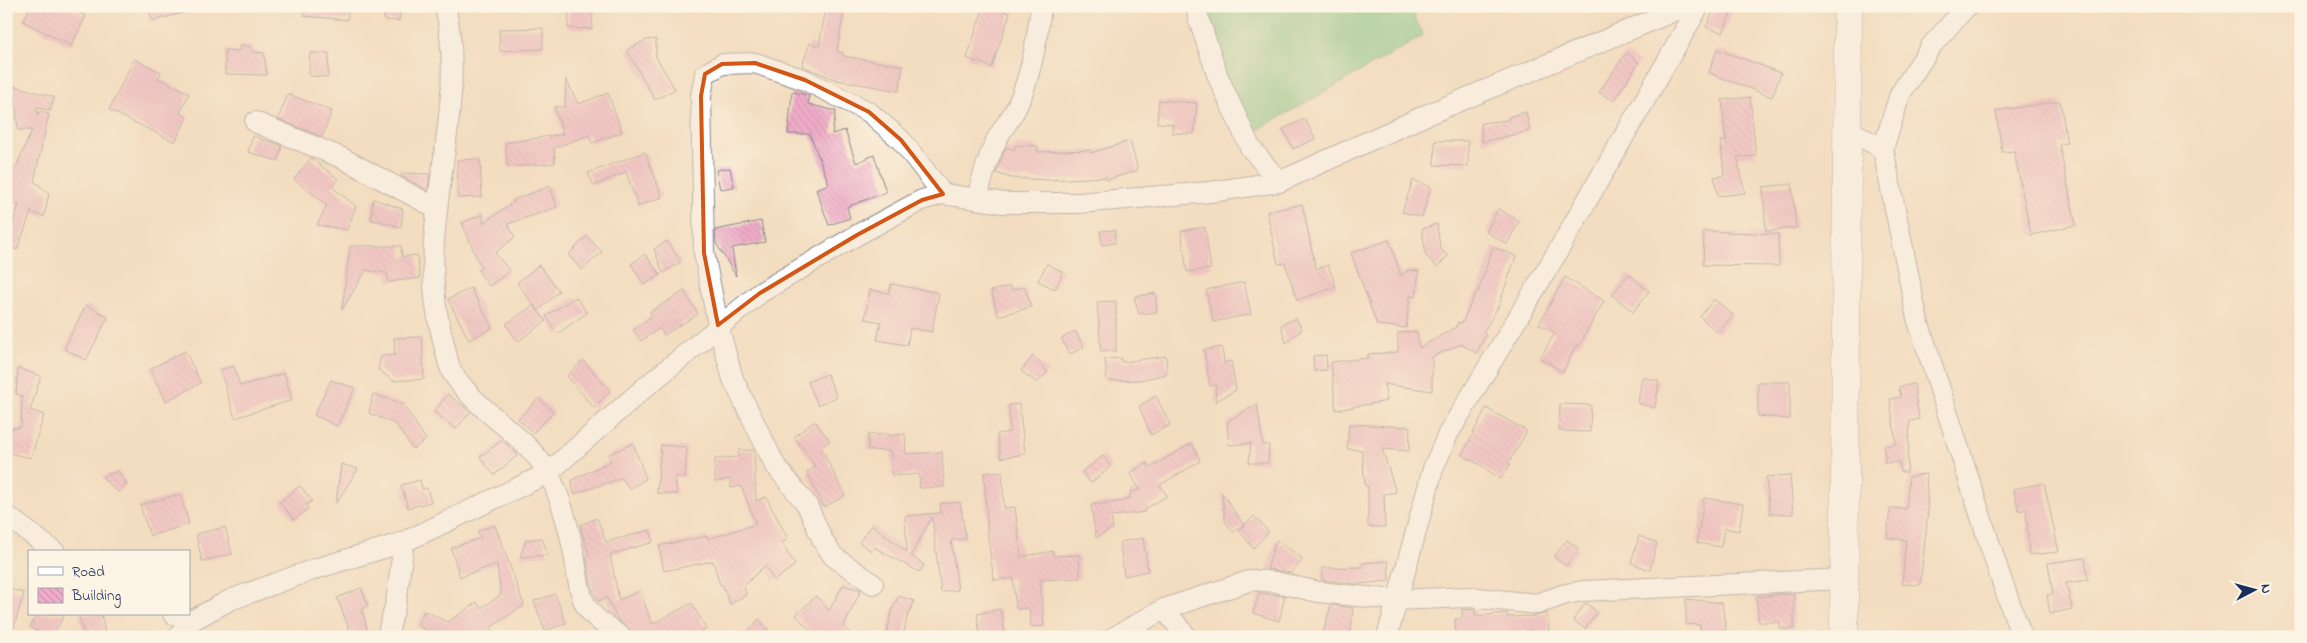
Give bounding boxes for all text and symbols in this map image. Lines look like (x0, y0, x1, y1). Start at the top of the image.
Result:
legend (28, 550, 190, 616)
text: Road (72, 561, 105, 583)
north arrow (2230, 566, 2280, 616)
text: N (2255, 583, 2276, 595)
text: Building (71, 585, 121, 608)

